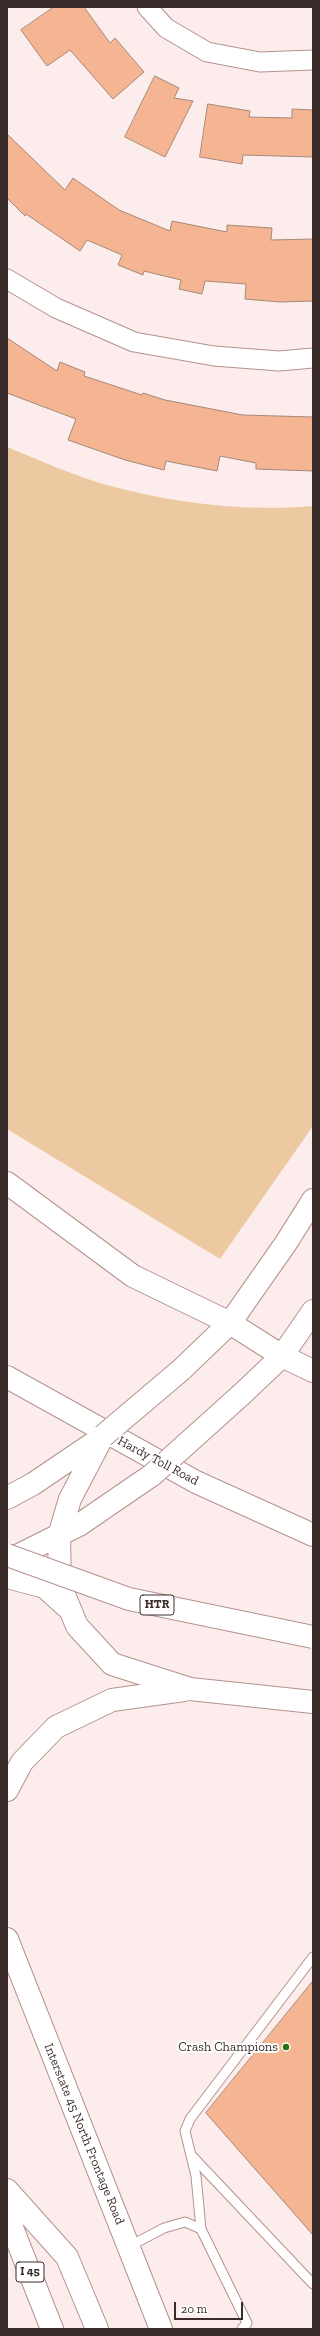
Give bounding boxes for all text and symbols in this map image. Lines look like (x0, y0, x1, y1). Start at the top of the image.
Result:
street label: Hardy Toll Road (115, 1433, 201, 1489)
road number: HTR (140, 1595, 174, 1615)
place label: Crash Champions (178, 2039, 278, 2055)
street label: Interstate 45 North Frontage Road (40, 2041, 128, 2227)
marker: Crash Champions (281, 2042, 291, 2052)
road number: I 45 (16, 2262, 44, 2282)
scale bar (176, 2294, 245, 2320)
text: 20 m (181, 2302, 207, 2316)

